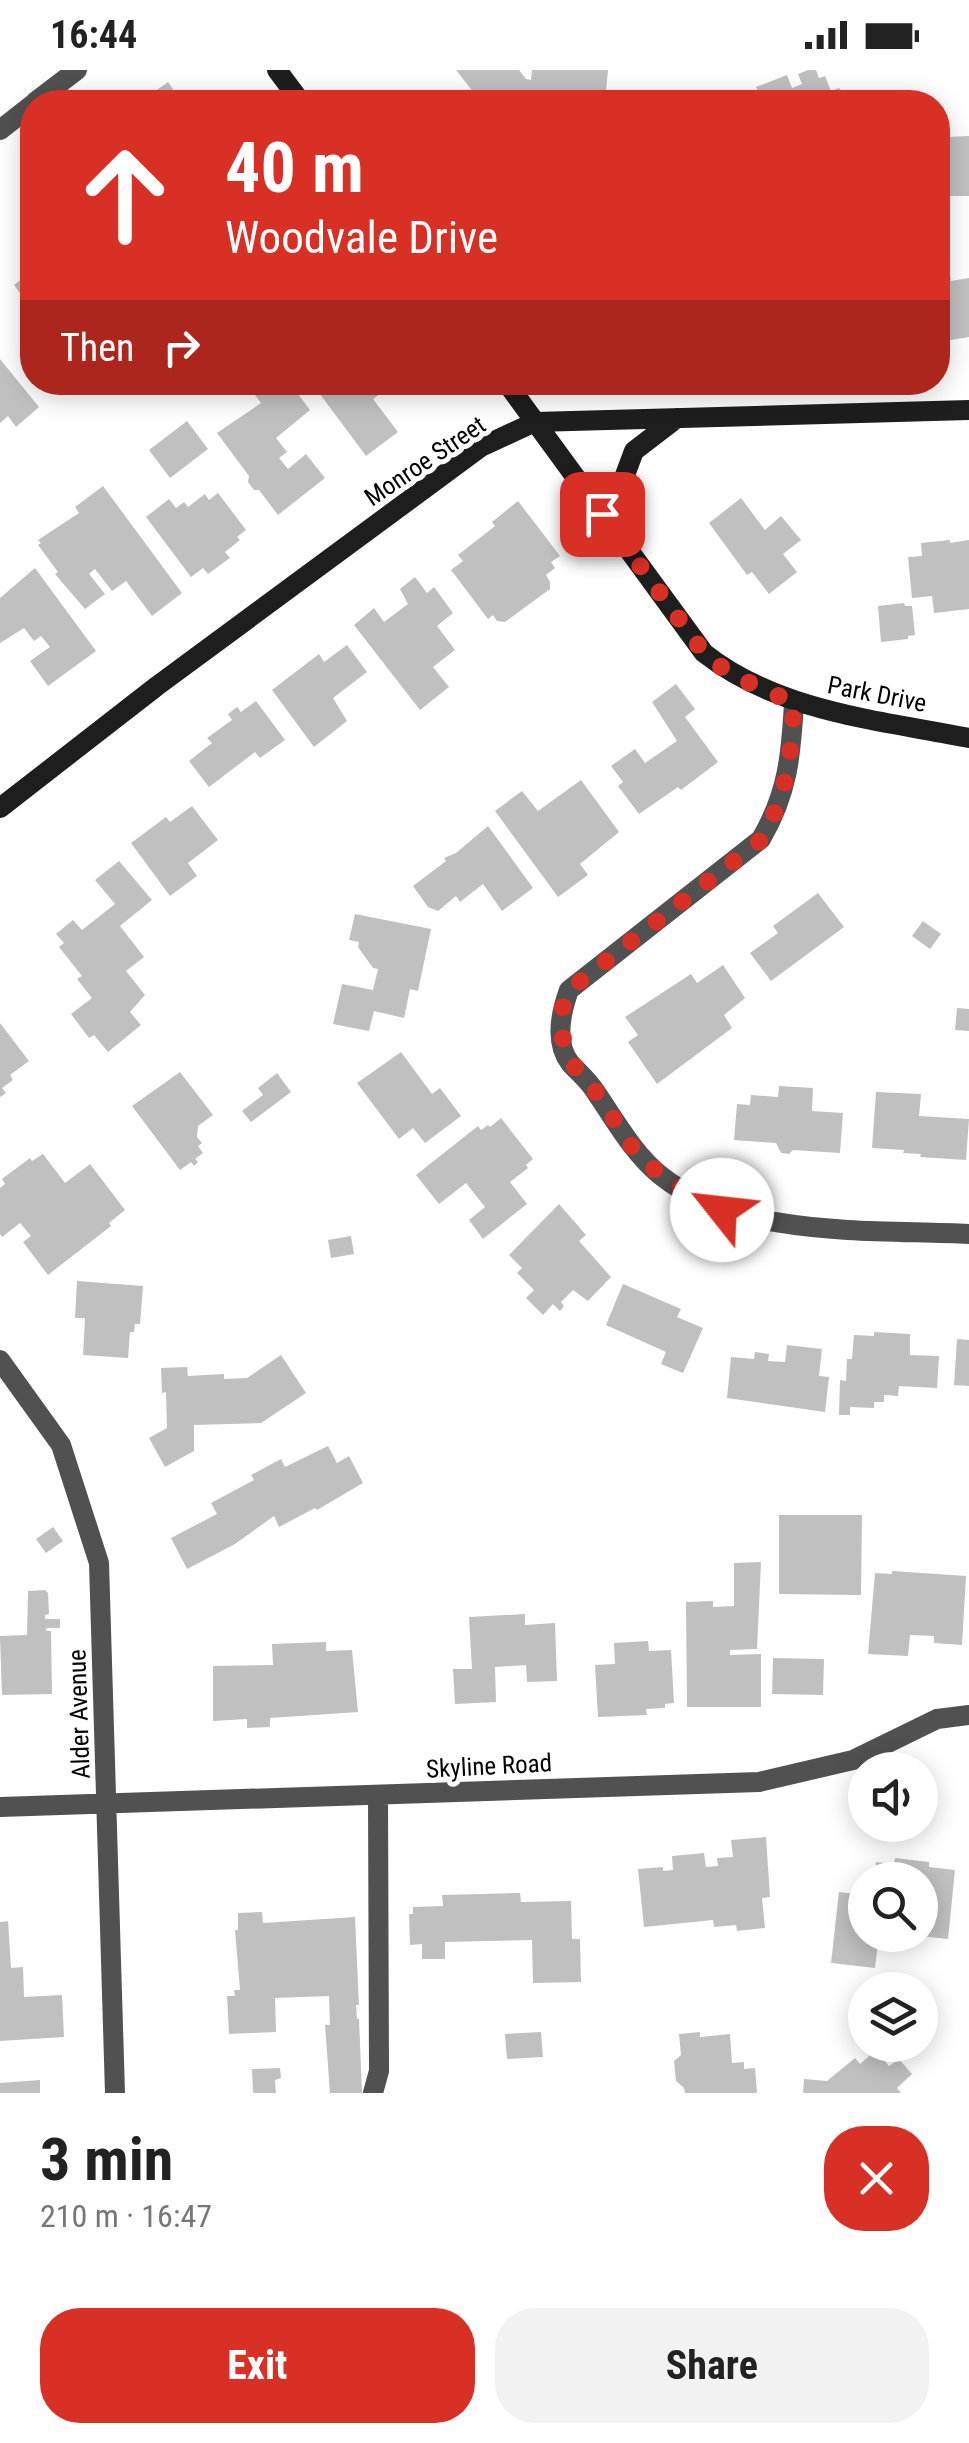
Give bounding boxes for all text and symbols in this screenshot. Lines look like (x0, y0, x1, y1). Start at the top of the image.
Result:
text: 16:44 (50, 13, 137, 57)
text: 40 m (225, 127, 364, 209)
icon: ahead (60, 130, 190, 260)
text: Woodvale Drive (225, 211, 498, 264)
icon: right (154, 320, 209, 375)
text: Then (60, 326, 134, 370)
street label: Monroe Street (359, 410, 491, 512)
pin (560, 472, 645, 557)
icon: arrive (575, 487, 630, 542)
street label: Park Drive (825, 670, 929, 718)
position arrow (670, 1158, 774, 1262)
street label: Alder Avenue (62, 1649, 96, 1779)
street label: Skyline Road (425, 1748, 553, 1784)
map controls (848, 1752, 938, 2062)
button: sound (848, 1752, 938, 1842)
button: search (848, 1862, 938, 1952)
button: layers (848, 1972, 938, 2062)
text: 3 min (40, 2124, 173, 2195)
button: close (824, 2126, 929, 2231)
text: 210 m · 16:47 (40, 2197, 212, 2235)
button: Exit (40, 2308, 475, 2423)
button: Share (495, 2308, 929, 2423)

